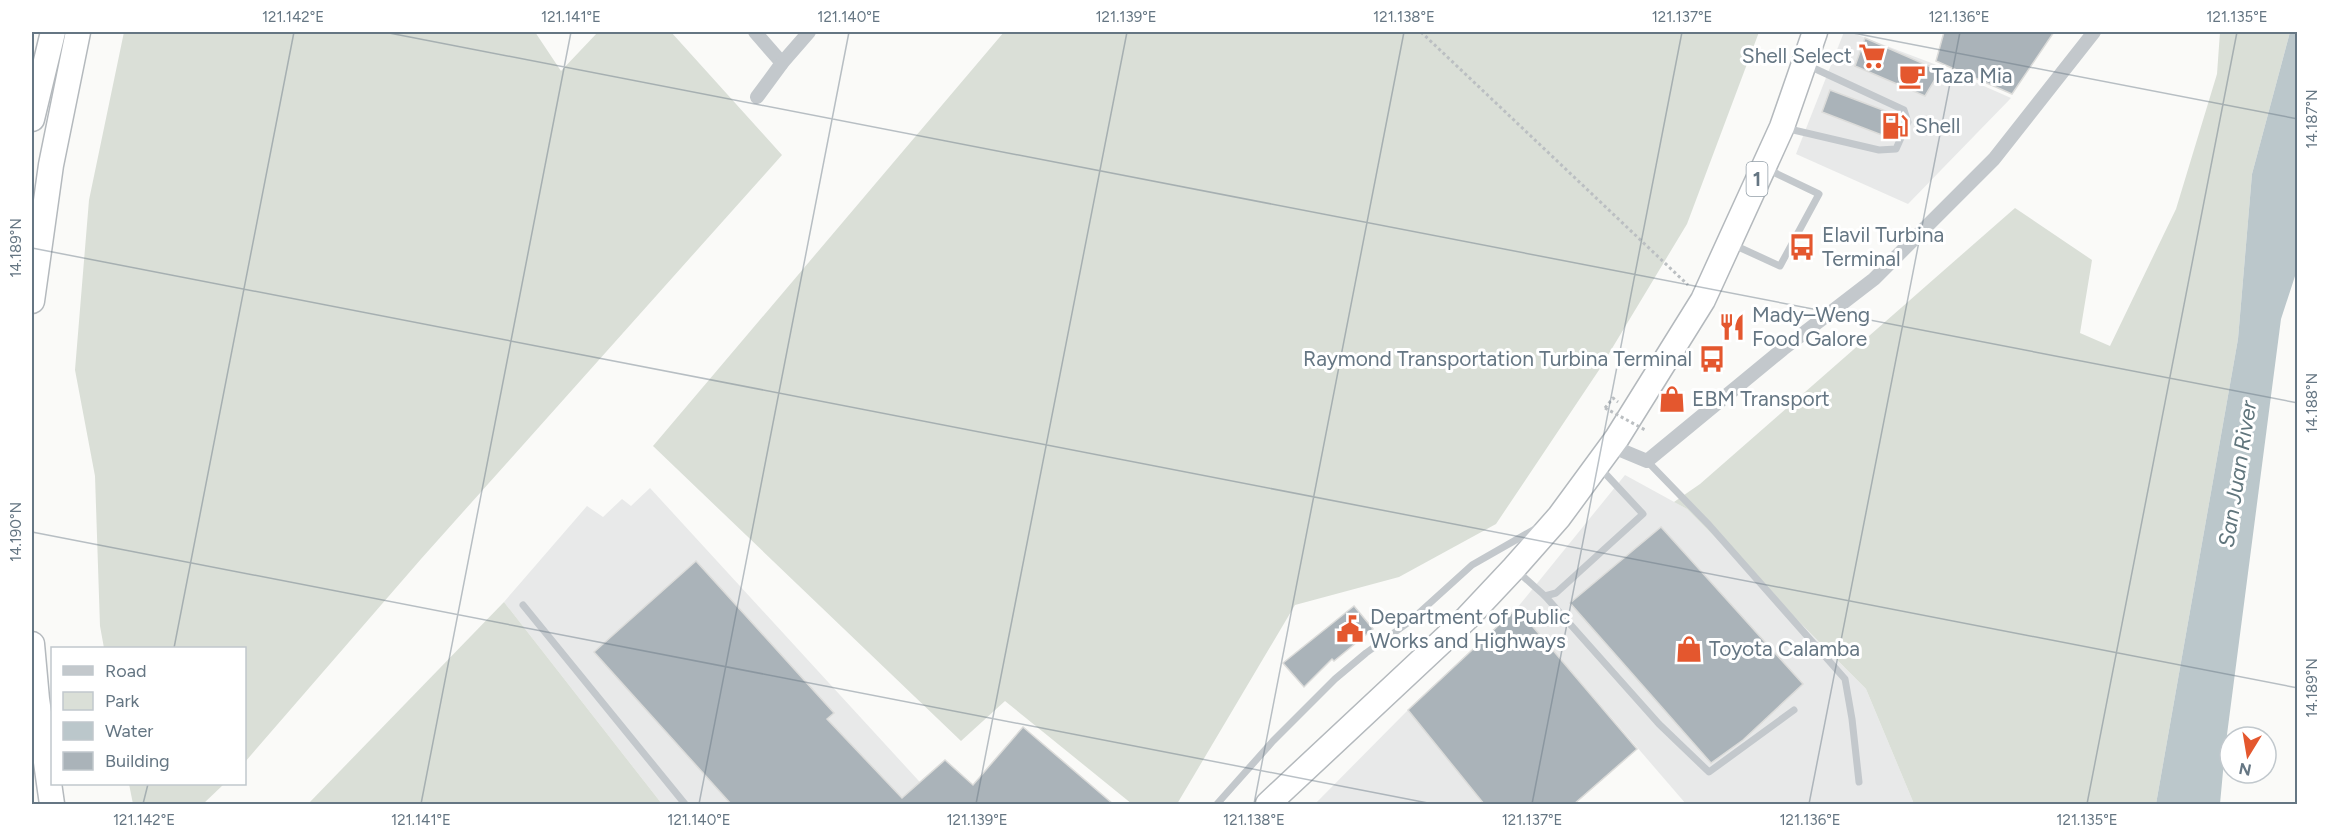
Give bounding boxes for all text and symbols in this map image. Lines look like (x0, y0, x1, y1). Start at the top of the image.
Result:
text: 121.142°E (262, 8, 324, 26)
text: 121.141°E (541, 8, 601, 26)
text: 121.140°E (817, 8, 881, 26)
text: 121.139°E (1095, 8, 1157, 26)
text: 121.138°E (1373, 8, 1435, 26)
text: 121.137°E (1652, 8, 1712, 26)
text: 121.136°E (1928, 8, 1990, 26)
text: 121.135°E (2206, 8, 2268, 26)
supermarket icon: Shell Select (1857, 41, 1887, 71)
place label: Shell Select (1742, 43, 1852, 68)
cafe icon: Taza Mia (1897, 61, 1927, 91)
place label: Taza Mia (1932, 63, 2013, 88)
text: 14.187°N (2303, 89, 2321, 149)
fuel station icon: Shell (1880, 111, 1910, 141)
place label: Shell (1915, 113, 1960, 138)
road number: 1 (1746, 162, 1768, 196)
text: 14.189°N (7, 218, 25, 278)
place label: Elavil Turbina Terminal (1822, 222, 1944, 271)
bus stop icon: Elavil Turbina Terminal (1787, 232, 1817, 262)
place label: Mady–Weng Food Galore (1752, 302, 1870, 351)
restaurant icon: Mady–Weng Food Galore (1717, 312, 1747, 342)
bus stop icon: Raymond Transportation Turbina Terminal (1697, 344, 1727, 374)
place label: Raymond Transportation Turbina Terminal (1303, 346, 1692, 371)
text: 14.188°N (2303, 373, 2321, 433)
shop icon: EBM Transport (1657, 384, 1687, 414)
place label: EBM Transport (1692, 386, 1830, 411)
water label: San Juan River (2213, 397, 2263, 549)
text: 14.190°N (7, 502, 25, 562)
place label: Department of Public Works and Highways (1370, 604, 1570, 653)
public building icon: Department of Public Works and Highways (1335, 614, 1365, 644)
shop icon: Toyota Calamba (1674, 634, 1704, 664)
place label: Toyota Calamba (1709, 636, 1860, 661)
legend (51, 647, 246, 785)
text: 14.189°N (2303, 658, 2321, 718)
text: Road (105, 660, 146, 682)
text: Park (105, 690, 140, 712)
text: Water (105, 720, 153, 742)
north arrow (2218, 725, 2278, 785)
text: Building (105, 750, 170, 772)
text: N (2237, 759, 2253, 780)
text: 121.142°E (113, 811, 175, 829)
text: 121.141°E (391, 811, 451, 829)
text: 121.140°E (667, 811, 731, 829)
text: 121.139°E (946, 811, 1008, 829)
text: 121.138°E (1223, 811, 1285, 829)
text: 121.137°E (1502, 811, 1562, 829)
text: 121.136°E (1779, 811, 1841, 829)
text: 121.135°E (2056, 811, 2118, 829)

